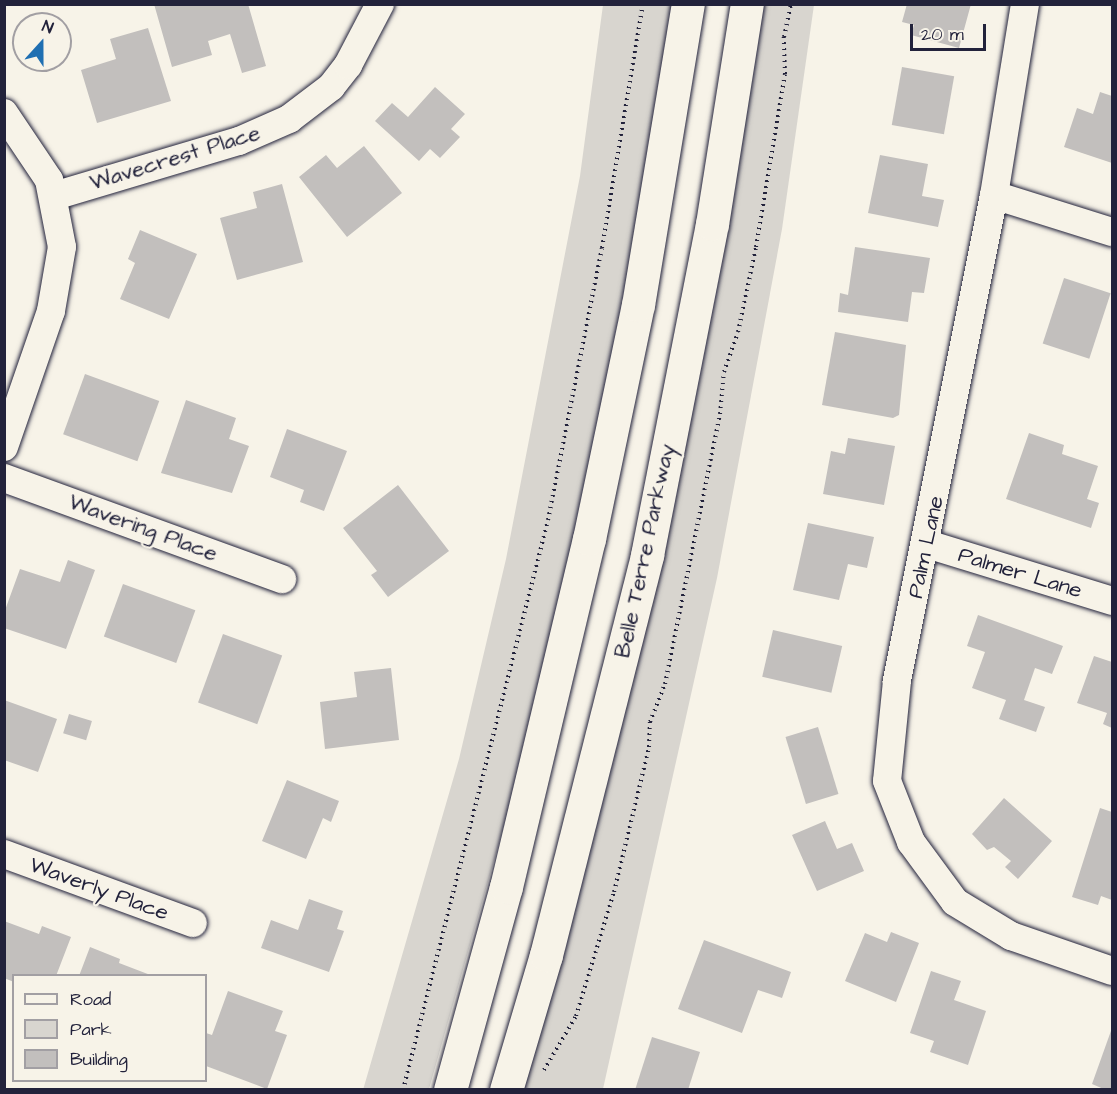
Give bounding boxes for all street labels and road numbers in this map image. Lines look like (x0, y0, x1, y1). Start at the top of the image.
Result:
street label: Wavecrest Place (87, 120, 263, 196)
street label: Belle Terre Parkway (609, 442, 681, 660)
street label: Wavering Place (65, 489, 221, 567)
street label: Palm Lane (902, 493, 950, 601)
street label: Palmer Lane (955, 542, 1085, 604)
street label: Waverly Place (26, 852, 172, 926)

